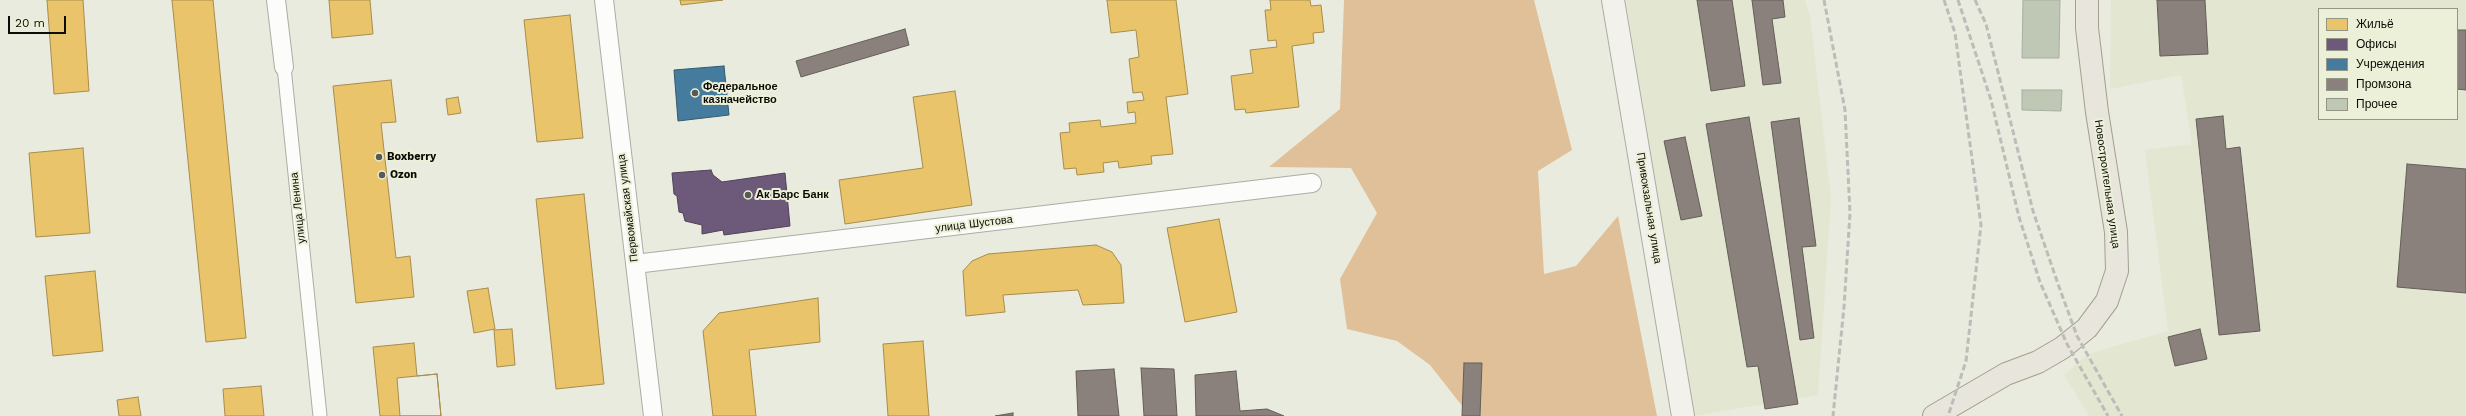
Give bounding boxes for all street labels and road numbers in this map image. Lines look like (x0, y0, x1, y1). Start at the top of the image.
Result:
street label: Новостроительная улица (2091, 119, 2123, 249)
street label: Привокзальная улица (1634, 151, 1664, 265)
street label: Первомайская улица (615, 153, 641, 263)
street label: улица Ленина (288, 172, 308, 244)
street label: улица Шустова (935, 213, 1013, 235)

